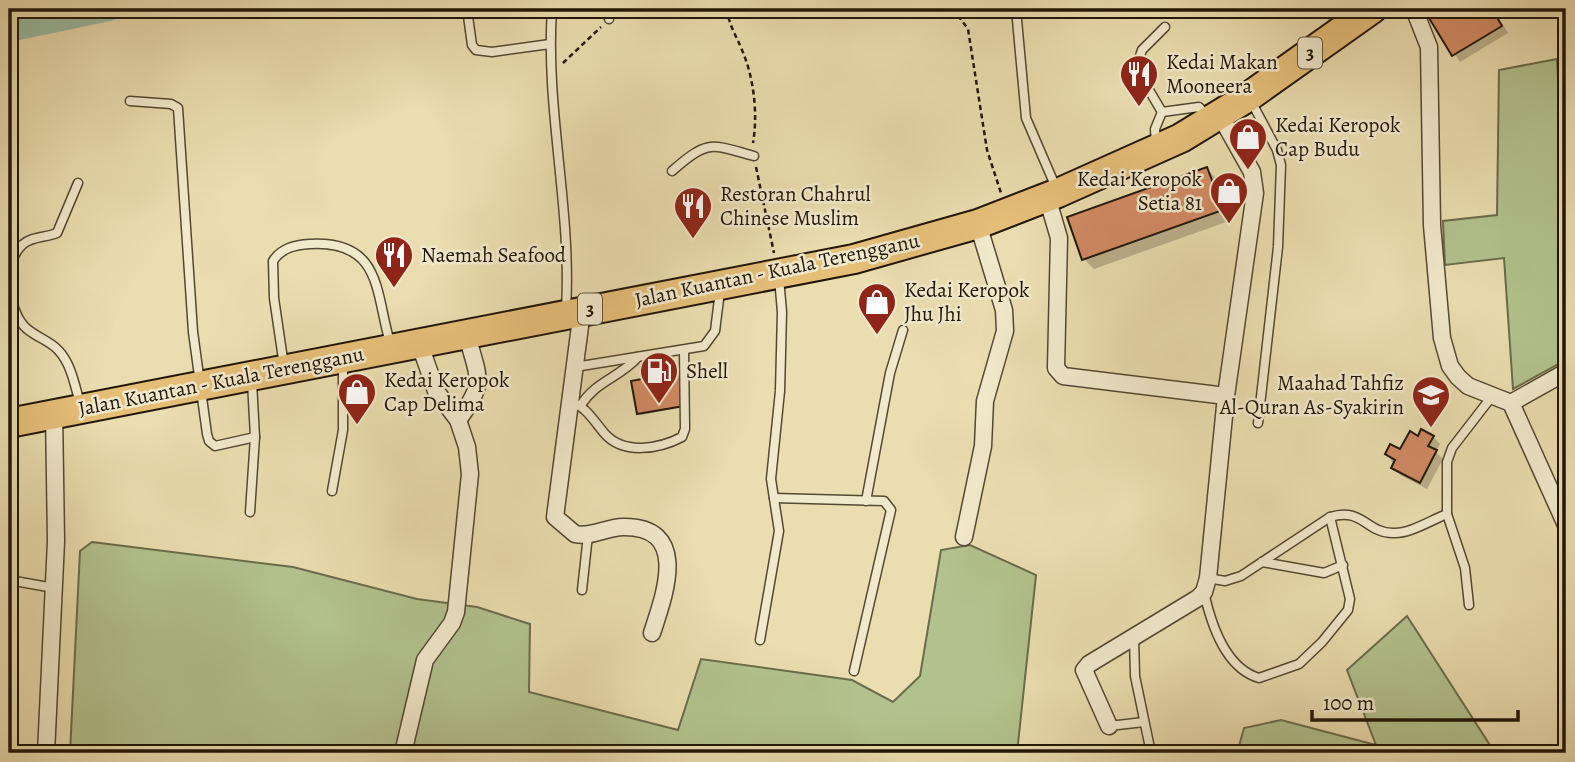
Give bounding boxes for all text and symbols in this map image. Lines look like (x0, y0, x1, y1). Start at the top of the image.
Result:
road number: 3 (1298, 38, 1322, 68)
place label: Kedai Makan Mooneera (1166, 48, 1278, 100)
restaurant icon: Kedai Makan Mooneera (1118, 53, 1160, 108)
place label: Kedai Keropok Cap Budu (1275, 111, 1401, 163)
shop icon: Kedai Keropok Cap Budu (1227, 116, 1269, 171)
place label: Kedai Keropok Setia 81 (1077, 165, 1203, 217)
shop icon: Kedai Keropok Setia 81 (1208, 170, 1250, 225)
place label: Restoran Chahrul Chinese Muslim (720, 180, 871, 232)
restaurant icon: Restoran Chahrul Chinese Muslim (672, 185, 714, 240)
street label: Jalan Kuantan - Kuala Terengganu (632, 226, 923, 314)
restaurant icon: Naemah Seafood (373, 234, 415, 289)
place label: Naemah Seafood (421, 241, 567, 269)
place label: Kedai Keropok Jhu Jhi (904, 276, 1030, 328)
shop icon: Kedai Keropok Jhu Jhi (856, 281, 898, 336)
road number: 3 (578, 294, 602, 324)
street label: Jalan Kuantan - Kuala Terengganu (76, 339, 367, 422)
fuel station icon: Shell (638, 350, 680, 405)
place label: Shell (686, 357, 728, 385)
place label: Kedai Keropok Cap Delima (384, 366, 510, 418)
place label: Maahad Tahfiz Al-Quran As-Syakirin (1219, 369, 1404, 421)
shop icon: Kedai Keropok Cap Delima (336, 371, 378, 426)
school or university icon: Maahad Tahfiz Al-Quran As-Syakirin (1410, 374, 1452, 429)
scale bar (1312, 678, 1519, 722)
text: 100 m (1323, 689, 1374, 717)

